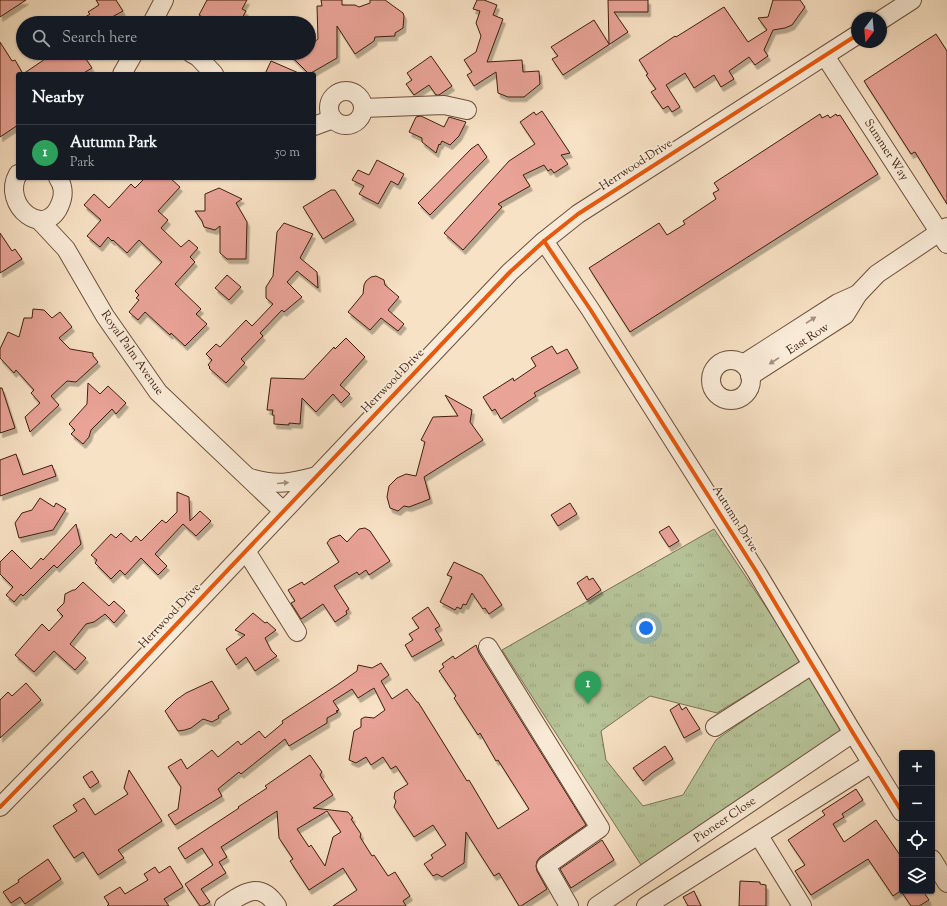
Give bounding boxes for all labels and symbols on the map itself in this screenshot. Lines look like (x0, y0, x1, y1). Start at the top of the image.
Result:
north arrow (851, 12, 887, 48)
street label: Summer Way (859, 116, 913, 184)
street label: Herrwood Drive (596, 134, 676, 195)
street label: Royal Palm Avenue (96, 307, 168, 399)
one-way arrow (805, 317, 817, 324)
street label: East Row (783, 318, 833, 360)
street label: Herrwood Drive (357, 344, 429, 417)
one-way arrow (769, 357, 779, 365)
one-way arrow (277, 480, 289, 486)
street label: Autumn Drive (707, 482, 763, 556)
street label: Herrwood Drive (135, 579, 206, 653)
your location (636, 618, 656, 638)
pin: 1 (575, 671, 601, 704)
street label: Pioneer Close (690, 792, 760, 847)

